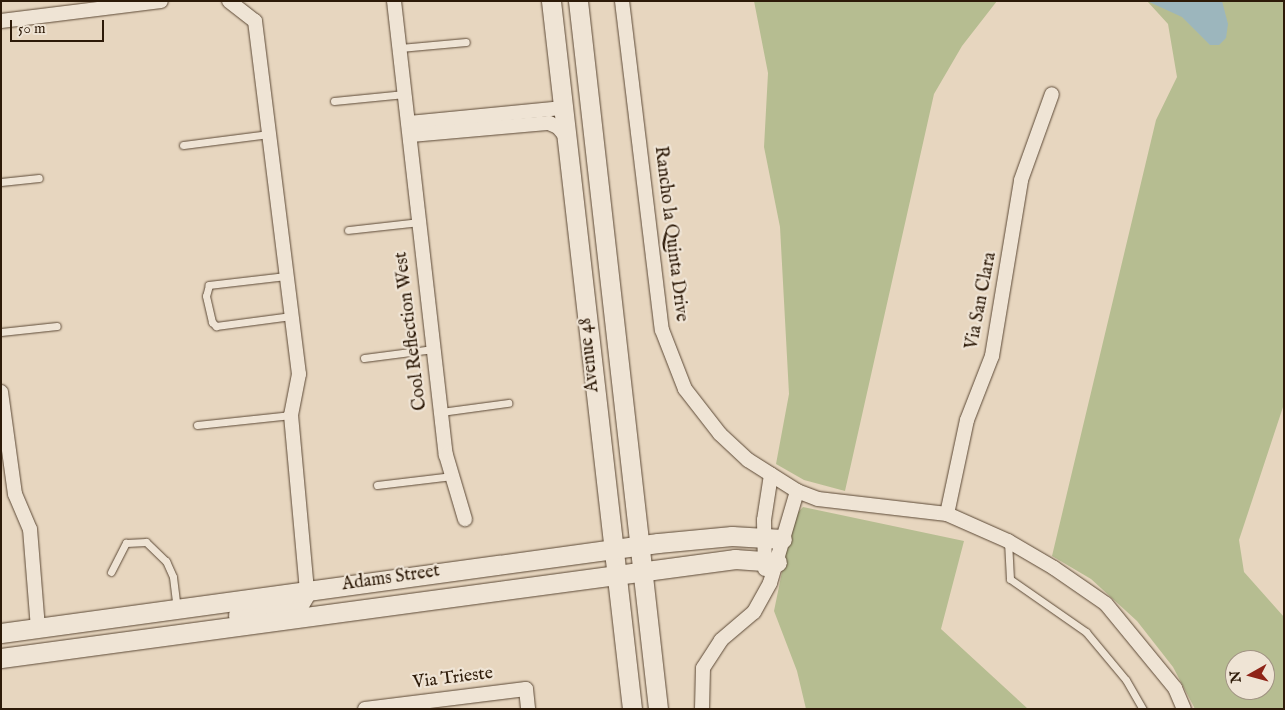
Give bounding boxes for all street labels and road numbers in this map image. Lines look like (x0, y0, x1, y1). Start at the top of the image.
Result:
street label: Rancho la Quinta Drive (649, 145, 691, 323)
street label: Cool Reflection West (392, 250, 432, 412)
street label: Via San Clara (962, 250, 1002, 352)
street label: Avenue 48 (575, 317, 605, 393)
street label: Adams Street (341, 561, 441, 597)
street label: Via Trieste (412, 663, 494, 695)

